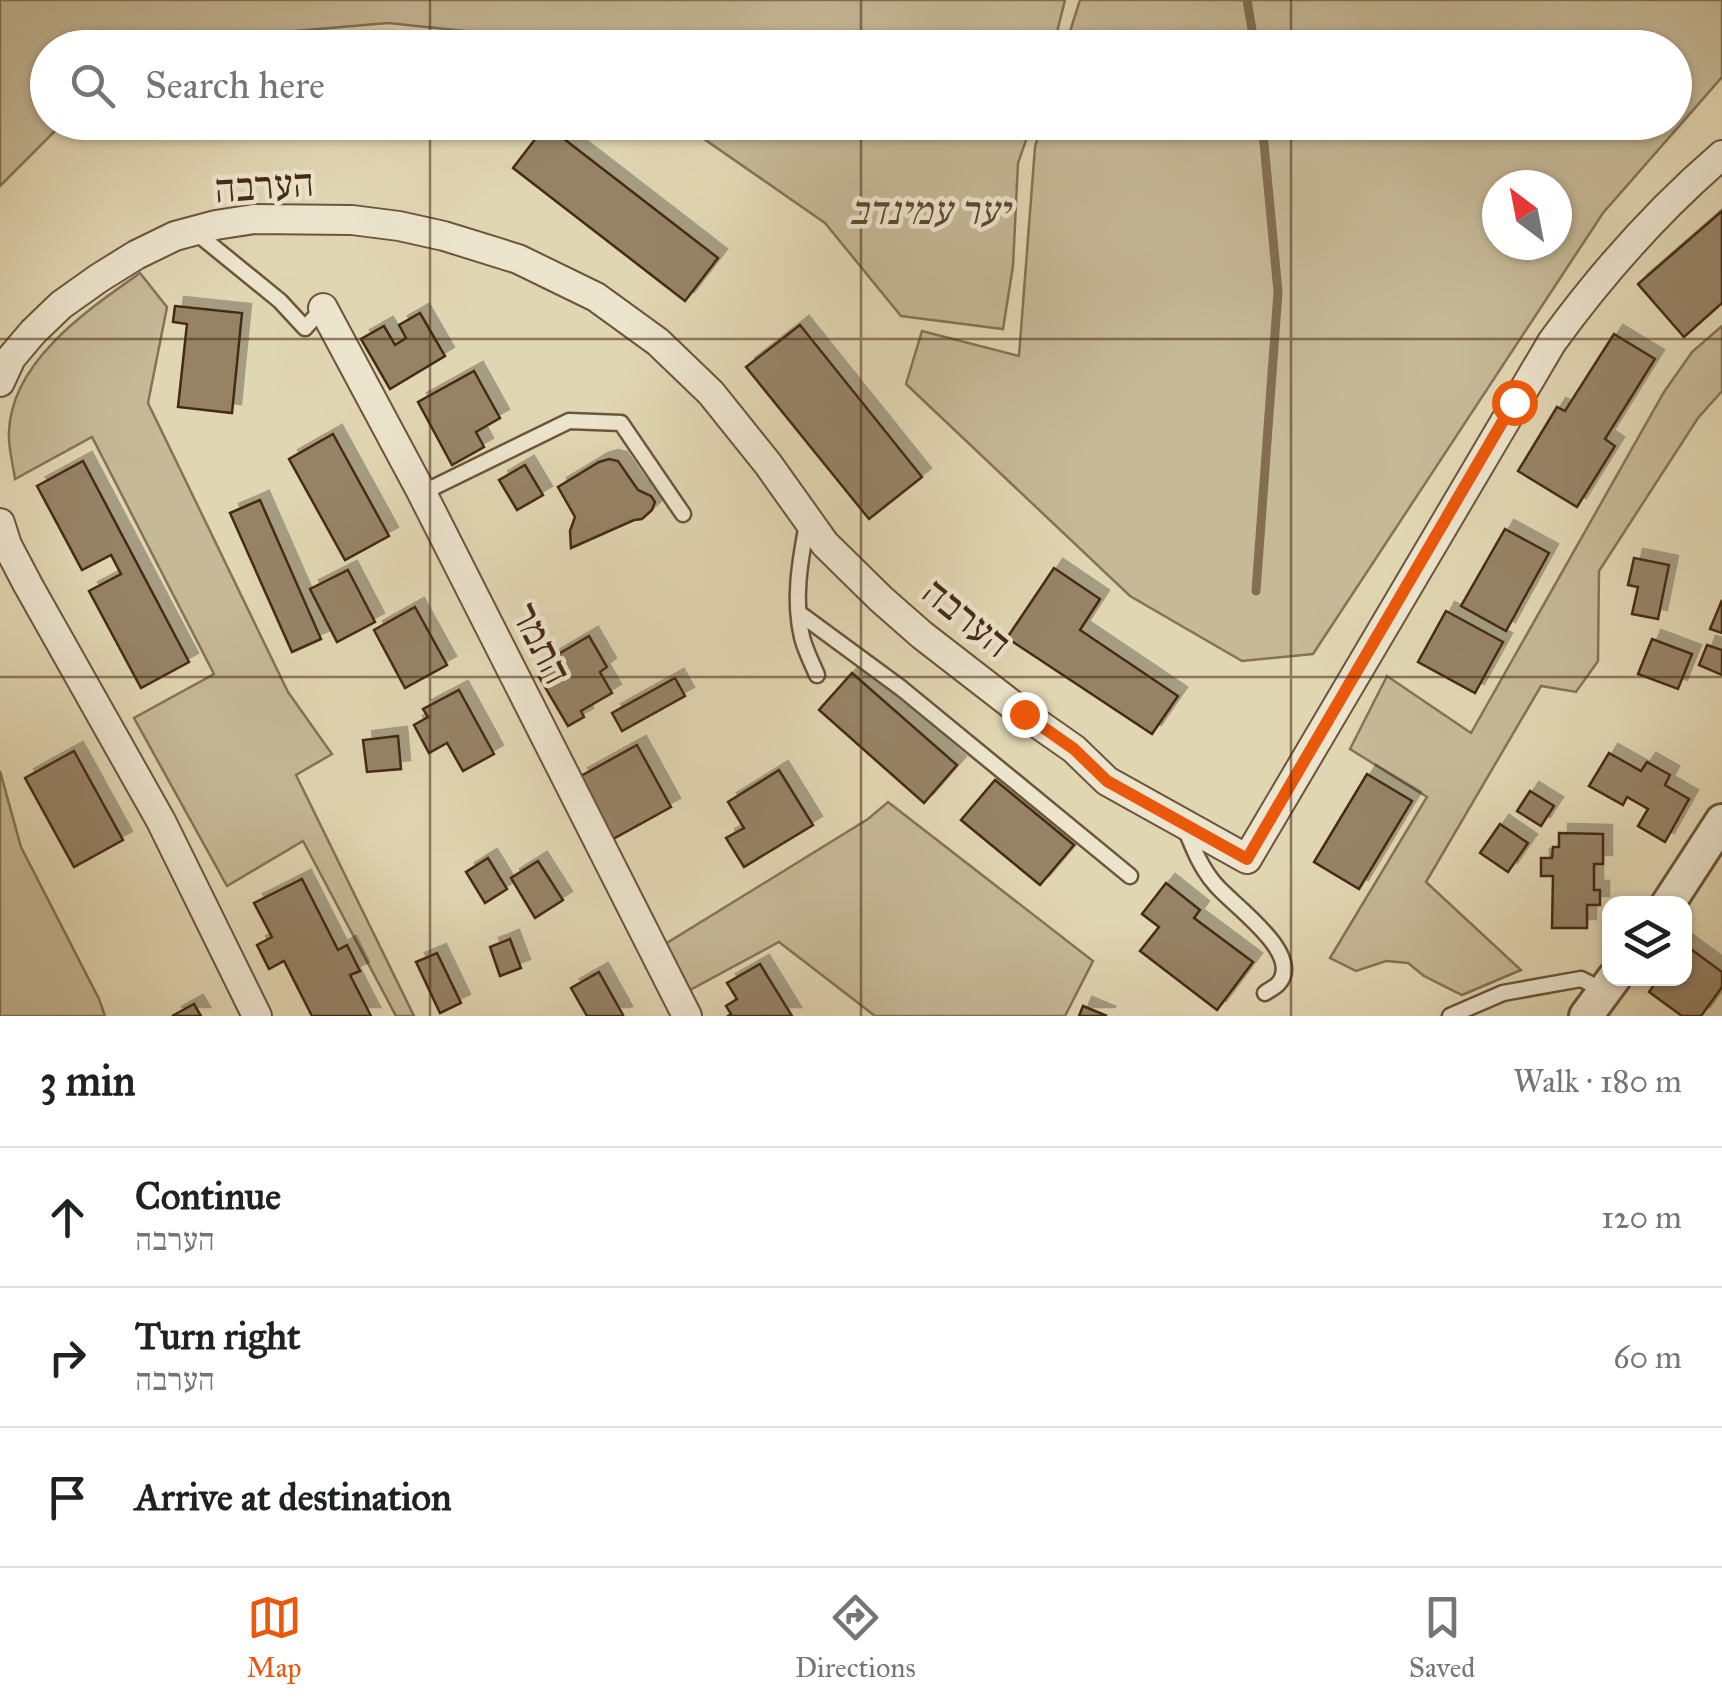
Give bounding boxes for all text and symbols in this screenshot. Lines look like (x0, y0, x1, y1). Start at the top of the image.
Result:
search box (30, 30, 1692, 140)
icon: search (65, 58, 120, 113)
text: Search here (145, 62, 325, 108)
street label: הערבה (213, 158, 316, 213)
north arrow (1482, 170, 1572, 260)
park label: יער עמינדב (849, 186, 1013, 235)
route start (1492, 380, 1538, 426)
street label: הערבה (913, 567, 1021, 668)
street label: התמר (501, 595, 583, 692)
route end (1002, 692, 1048, 738)
map controls (1602, 896, 1692, 986)
button: layers (1602, 896, 1692, 986)
text: 3 min (40, 1055, 135, 1107)
text: Walk · 180 m (1513, 1062, 1682, 1101)
text: Continue (135, 1173, 281, 1219)
icon: ahead (40, 1190, 95, 1245)
text: 120 m (1601, 1198, 1682, 1237)
text: הערבה (135, 1220, 215, 1259)
text: Turn right (135, 1313, 301, 1359)
icon: right (40, 1330, 95, 1385)
text: 60 m (1613, 1338, 1682, 1377)
text: הערבה (135, 1360, 215, 1399)
icon: arrive (40, 1470, 95, 1525)
text: Arrive at destination (135, 1474, 452, 1520)
tab: Map (247, 1590, 302, 1685)
tab: Directions (795, 1590, 916, 1685)
tab: Saved (1409, 1590, 1475, 1685)

